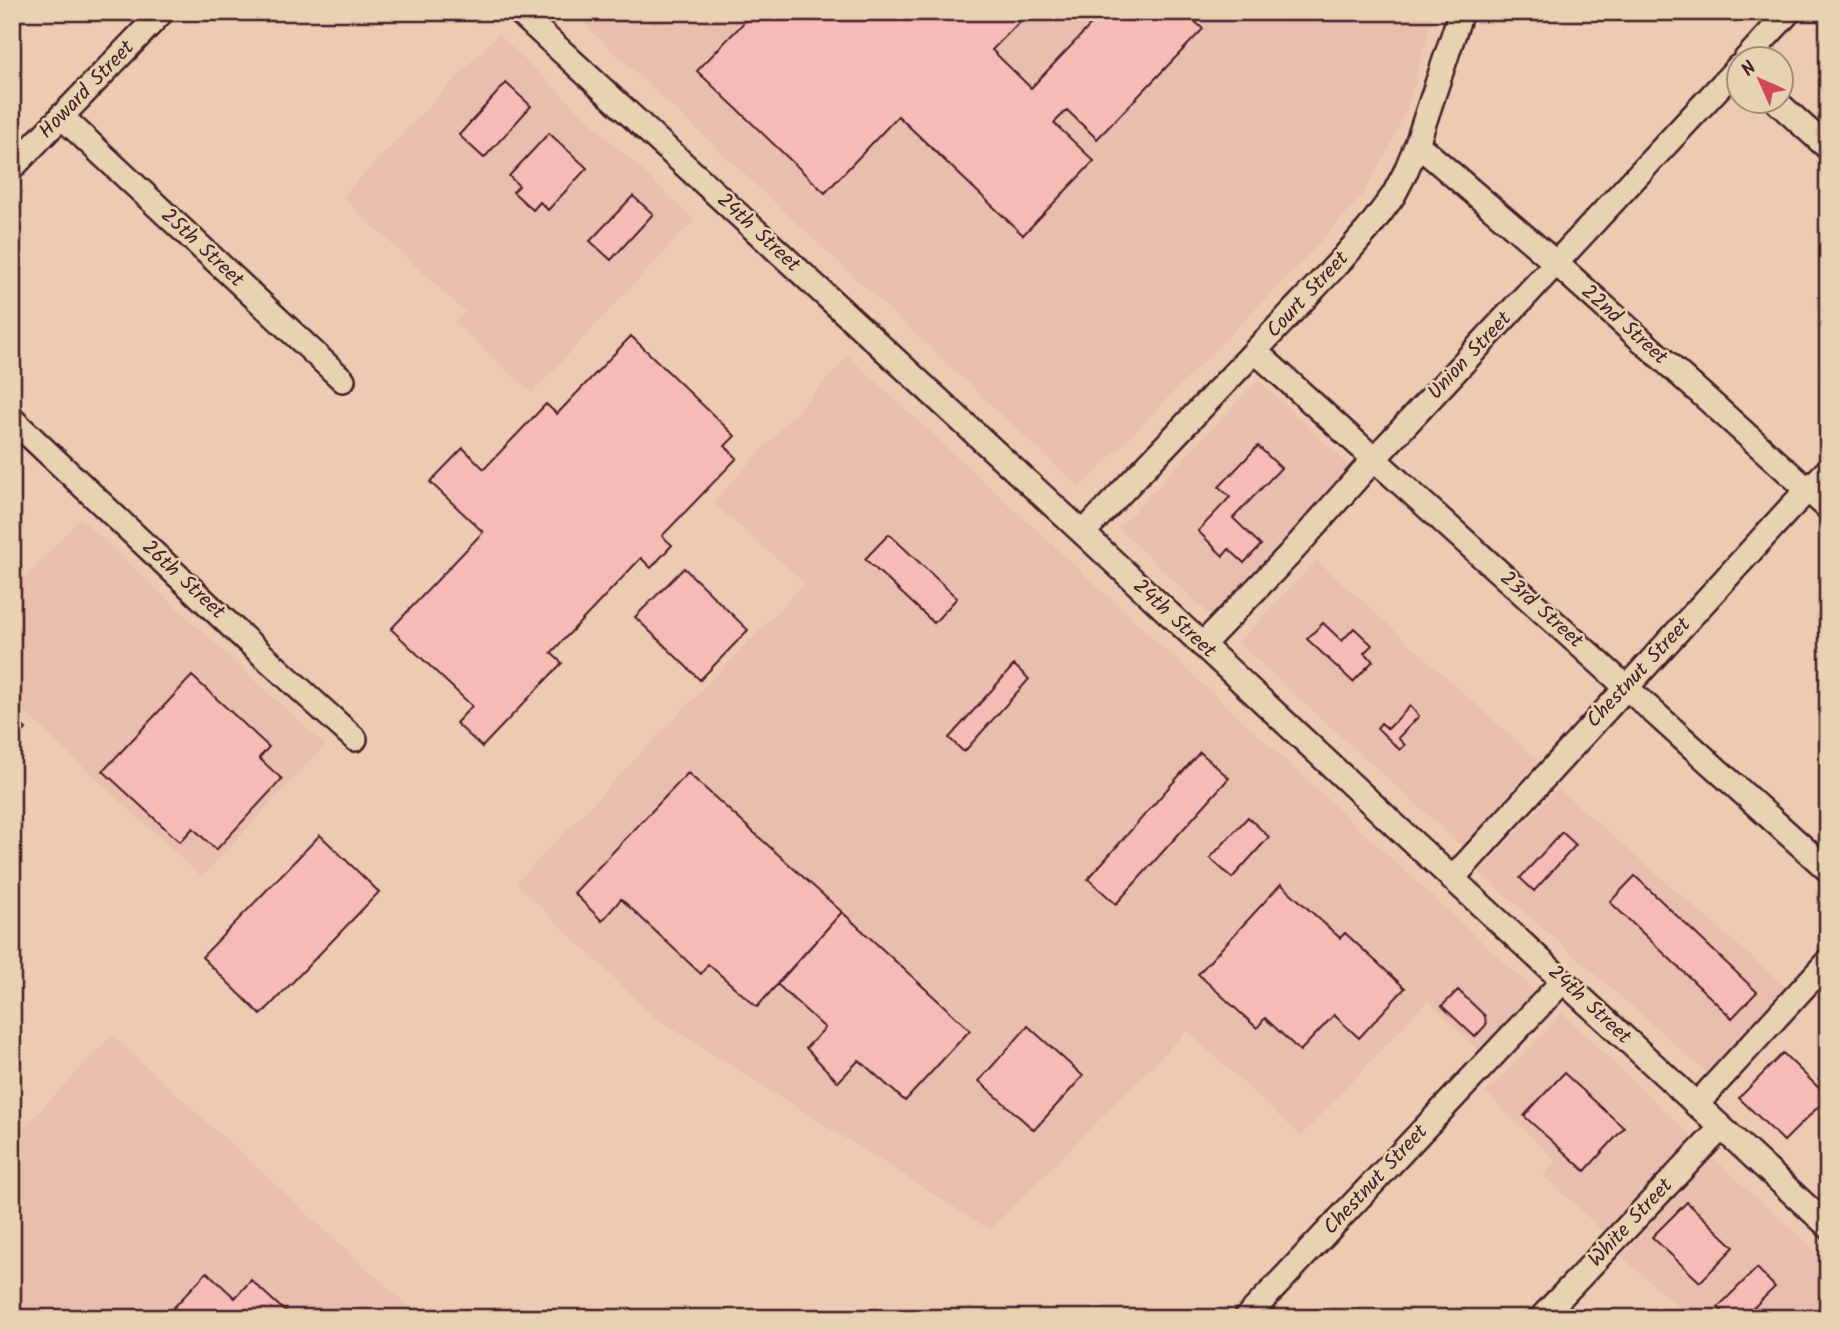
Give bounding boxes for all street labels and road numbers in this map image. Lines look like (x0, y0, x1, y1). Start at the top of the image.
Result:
street label: Howard Street (31, 32, 143, 147)
street label: 24th Street (708, 185, 808, 281)
street label: 25th Street (153, 200, 252, 296)
street label: Court Street (1259, 243, 1358, 346)
street label: 22nd Street (1573, 277, 1676, 374)
street label: Union Street (1420, 303, 1521, 408)
street label: 26th Street (133, 532, 233, 628)
street label: 23rd Street (1492, 563, 1591, 657)
street label: 24th Street (1124, 571, 1224, 667)
street label: Chestnut Street (1579, 609, 1700, 736)
street label: 24th Street (1539, 957, 1639, 1053)
street label: Chestnut Street (1316, 1116, 1437, 1243)
street label: White Street (1581, 1170, 1682, 1275)

